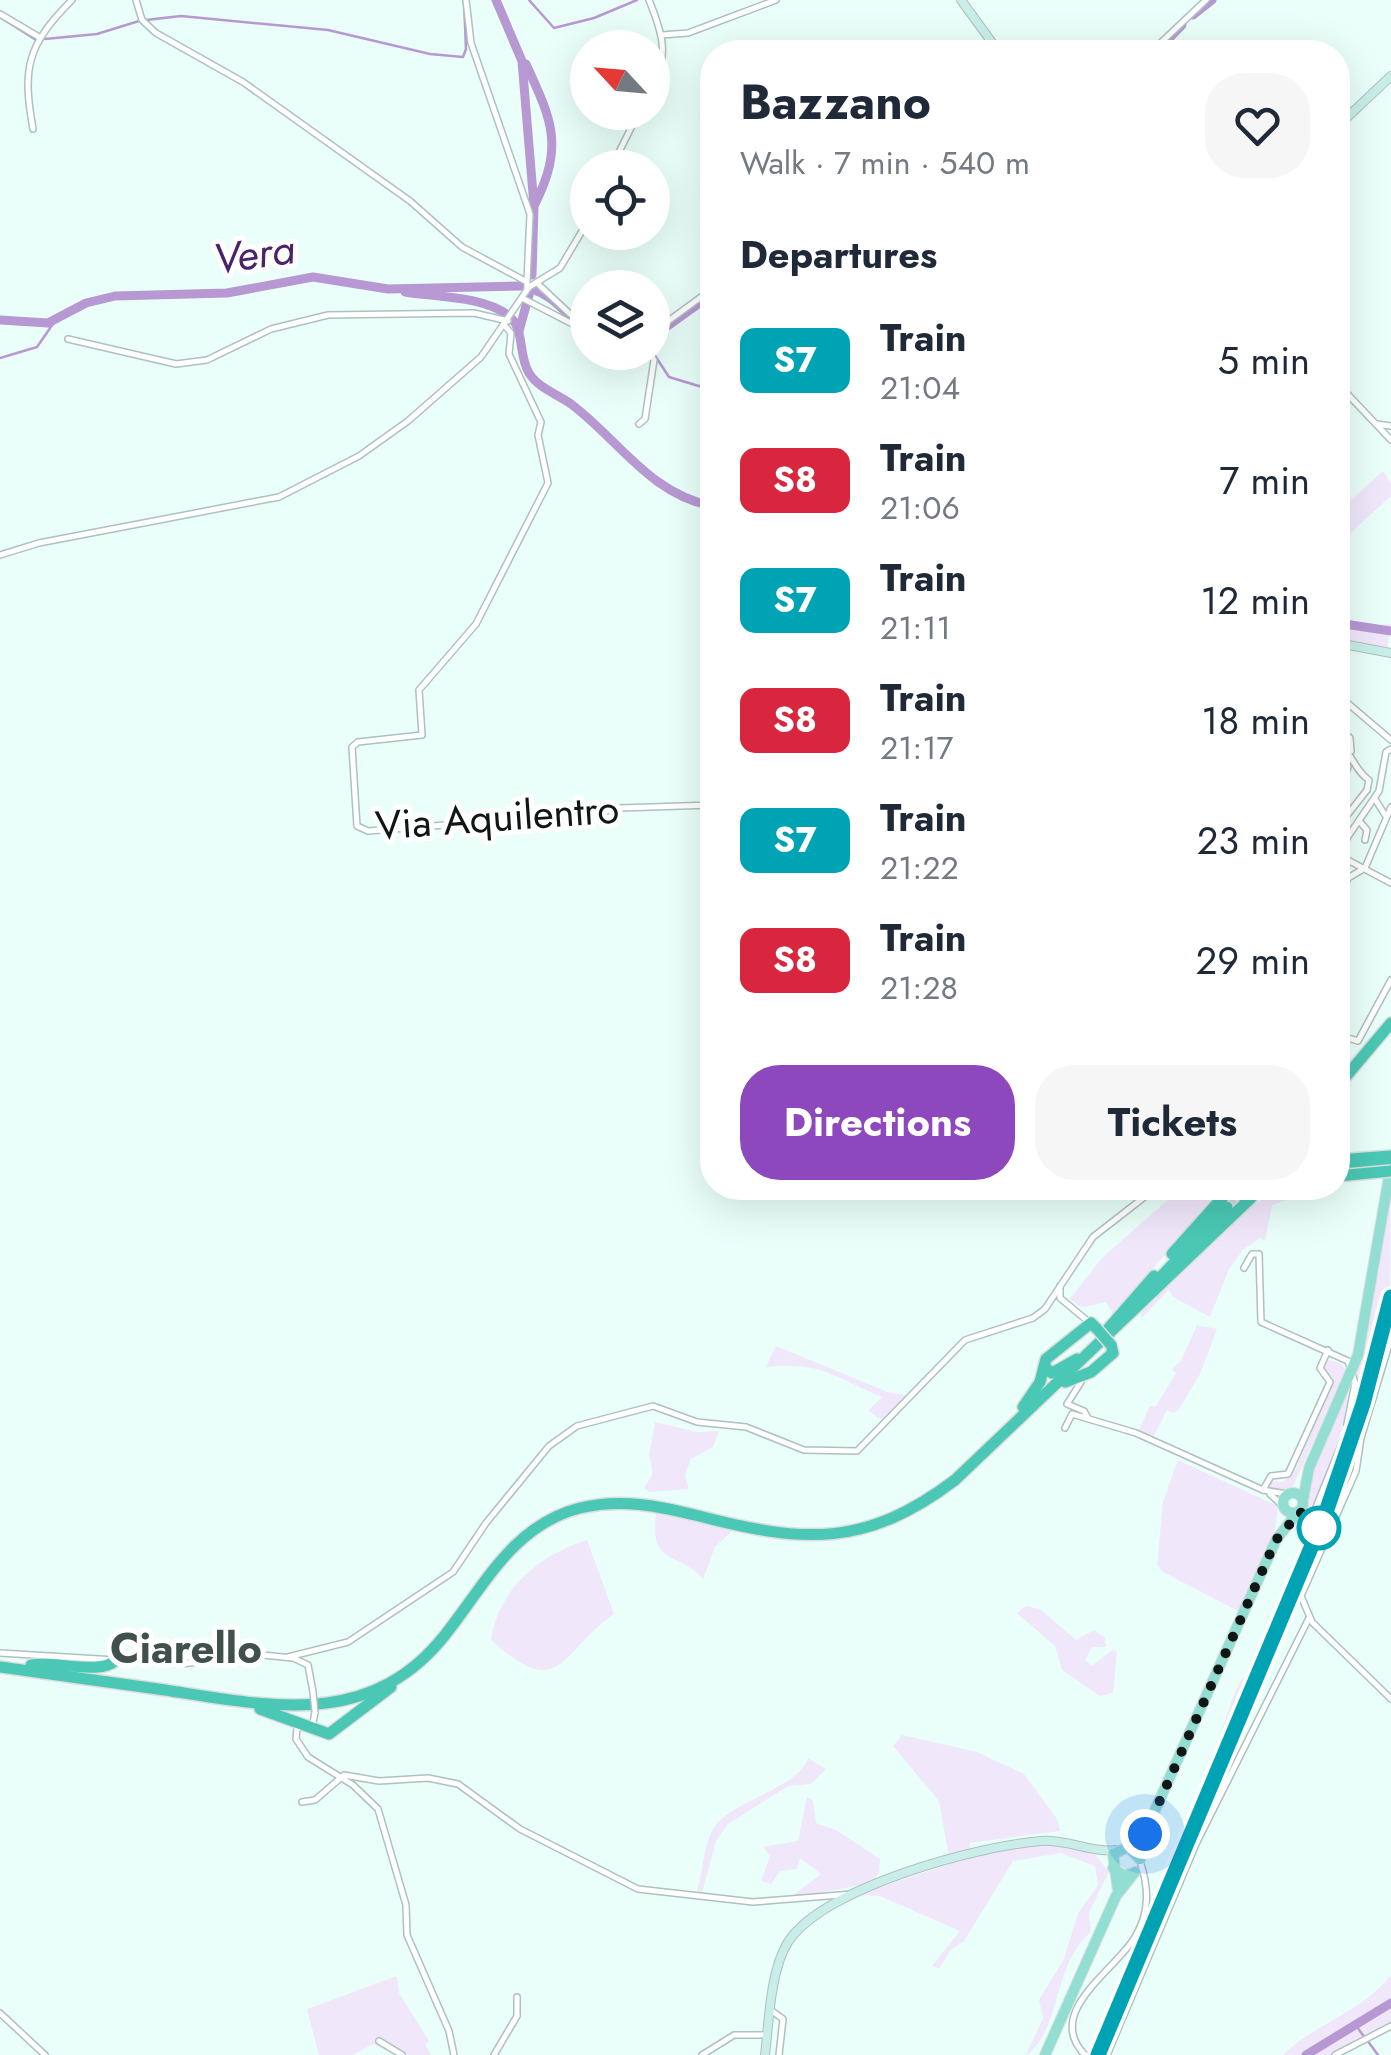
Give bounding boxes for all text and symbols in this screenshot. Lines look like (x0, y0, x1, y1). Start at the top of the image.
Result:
north arrow (570, 30, 670, 130)
map controls (570, 30, 670, 370)
text: Bazzano (740, 68, 931, 137)
button: heart (1205, 73, 1310, 178)
text: Walk · 7 min · 540 m (740, 140, 1030, 186)
button: locate (570, 150, 670, 250)
water label: Vera (209, 218, 299, 290)
text: Departures (740, 227, 937, 282)
button: layers (570, 270, 670, 370)
text: Train (880, 310, 967, 365)
text: 5 min (1218, 333, 1310, 388)
text: S7 (774, 335, 816, 385)
text: 21:04 (880, 365, 960, 411)
text: Train (880, 430, 967, 485)
text: 7 min (1219, 453, 1310, 508)
text: S8 (773, 455, 817, 505)
text: 21:06 (880, 485, 960, 531)
text: Train (880, 550, 967, 605)
text: 12 min (1200, 573, 1310, 628)
text: S7 (774, 575, 816, 625)
text: 21:11 (880, 605, 951, 651)
text: Train (880, 670, 967, 725)
text: 18 min (1201, 693, 1310, 748)
text: S8 (773, 695, 817, 745)
text: 21:17 (880, 725, 953, 771)
street label: Via Aquilentro (373, 780, 621, 854)
text: Train (880, 790, 967, 845)
text: 23 min (1197, 813, 1310, 868)
text: S7 (774, 815, 816, 865)
text: 21:22 (880, 845, 959, 891)
text: Train (880, 910, 967, 965)
text: 29 min (1196, 933, 1310, 988)
text: S8 (773, 935, 817, 985)
text: 21:28 (880, 965, 958, 1011)
button: Directions (740, 1065, 1015, 1180)
button: Tickets (1035, 1065, 1310, 1180)
unlabelled marker (1298, 1507, 1340, 1549)
district label: Ciarello (110, 1618, 262, 1679)
your location (1120, 1809, 1170, 1859)

